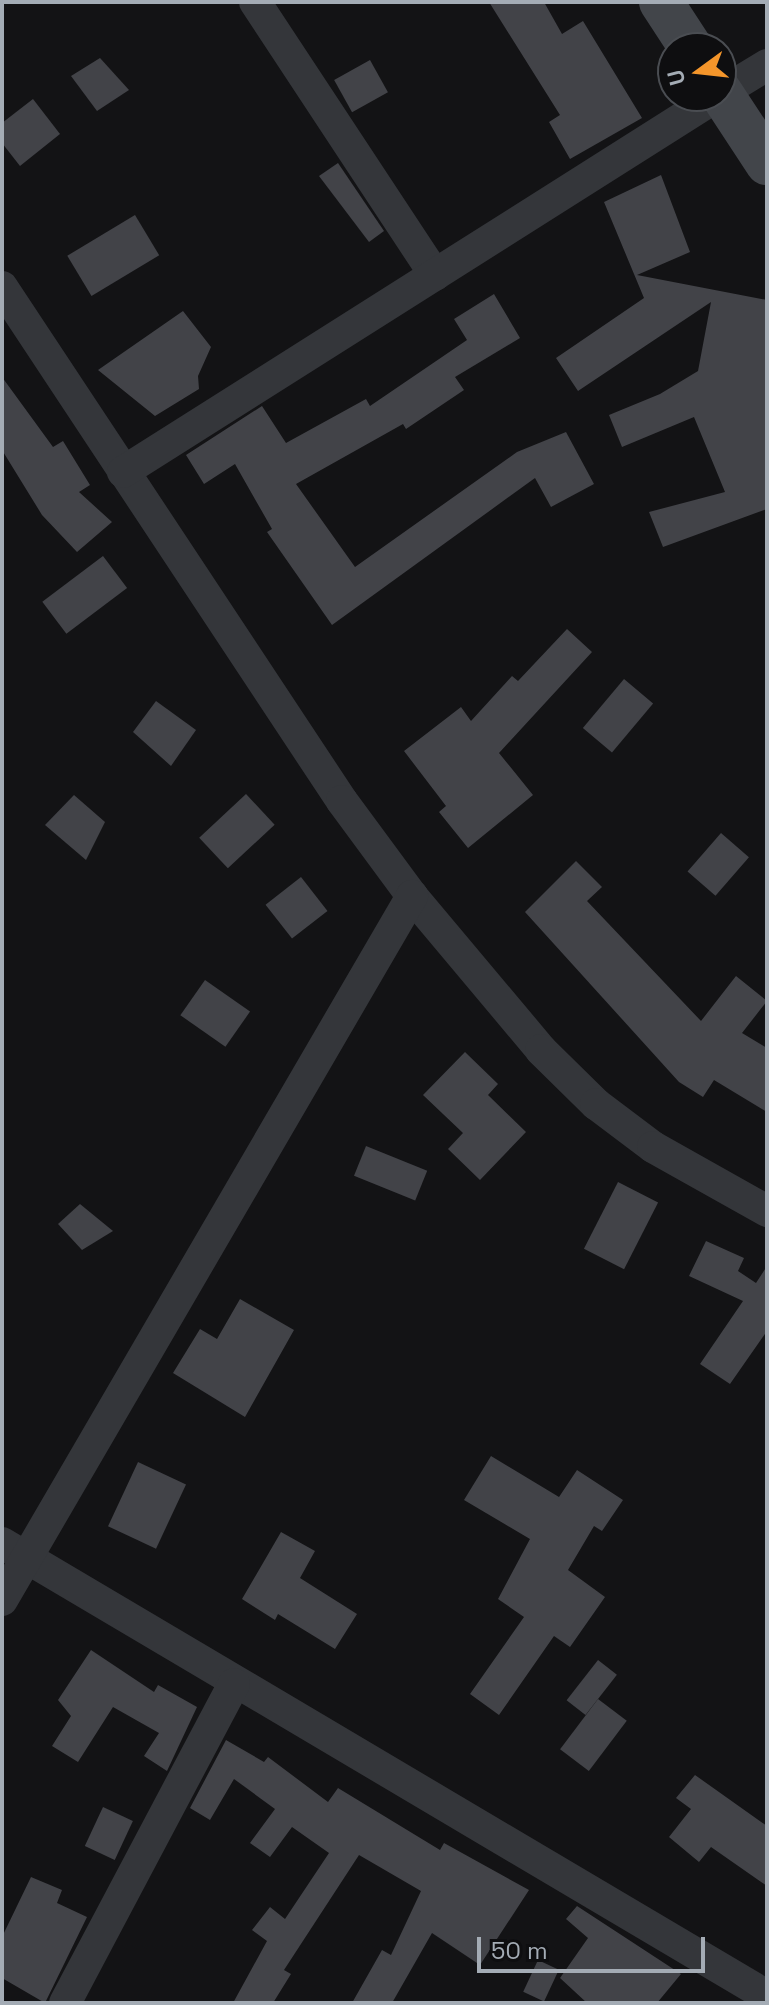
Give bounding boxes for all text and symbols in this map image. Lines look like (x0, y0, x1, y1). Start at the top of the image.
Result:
north arrow (657, 32, 737, 112)
text: U (660, 67, 691, 88)
scale bar (481, 1921, 709, 1971)
text: 50 m (491, 1935, 548, 1966)

